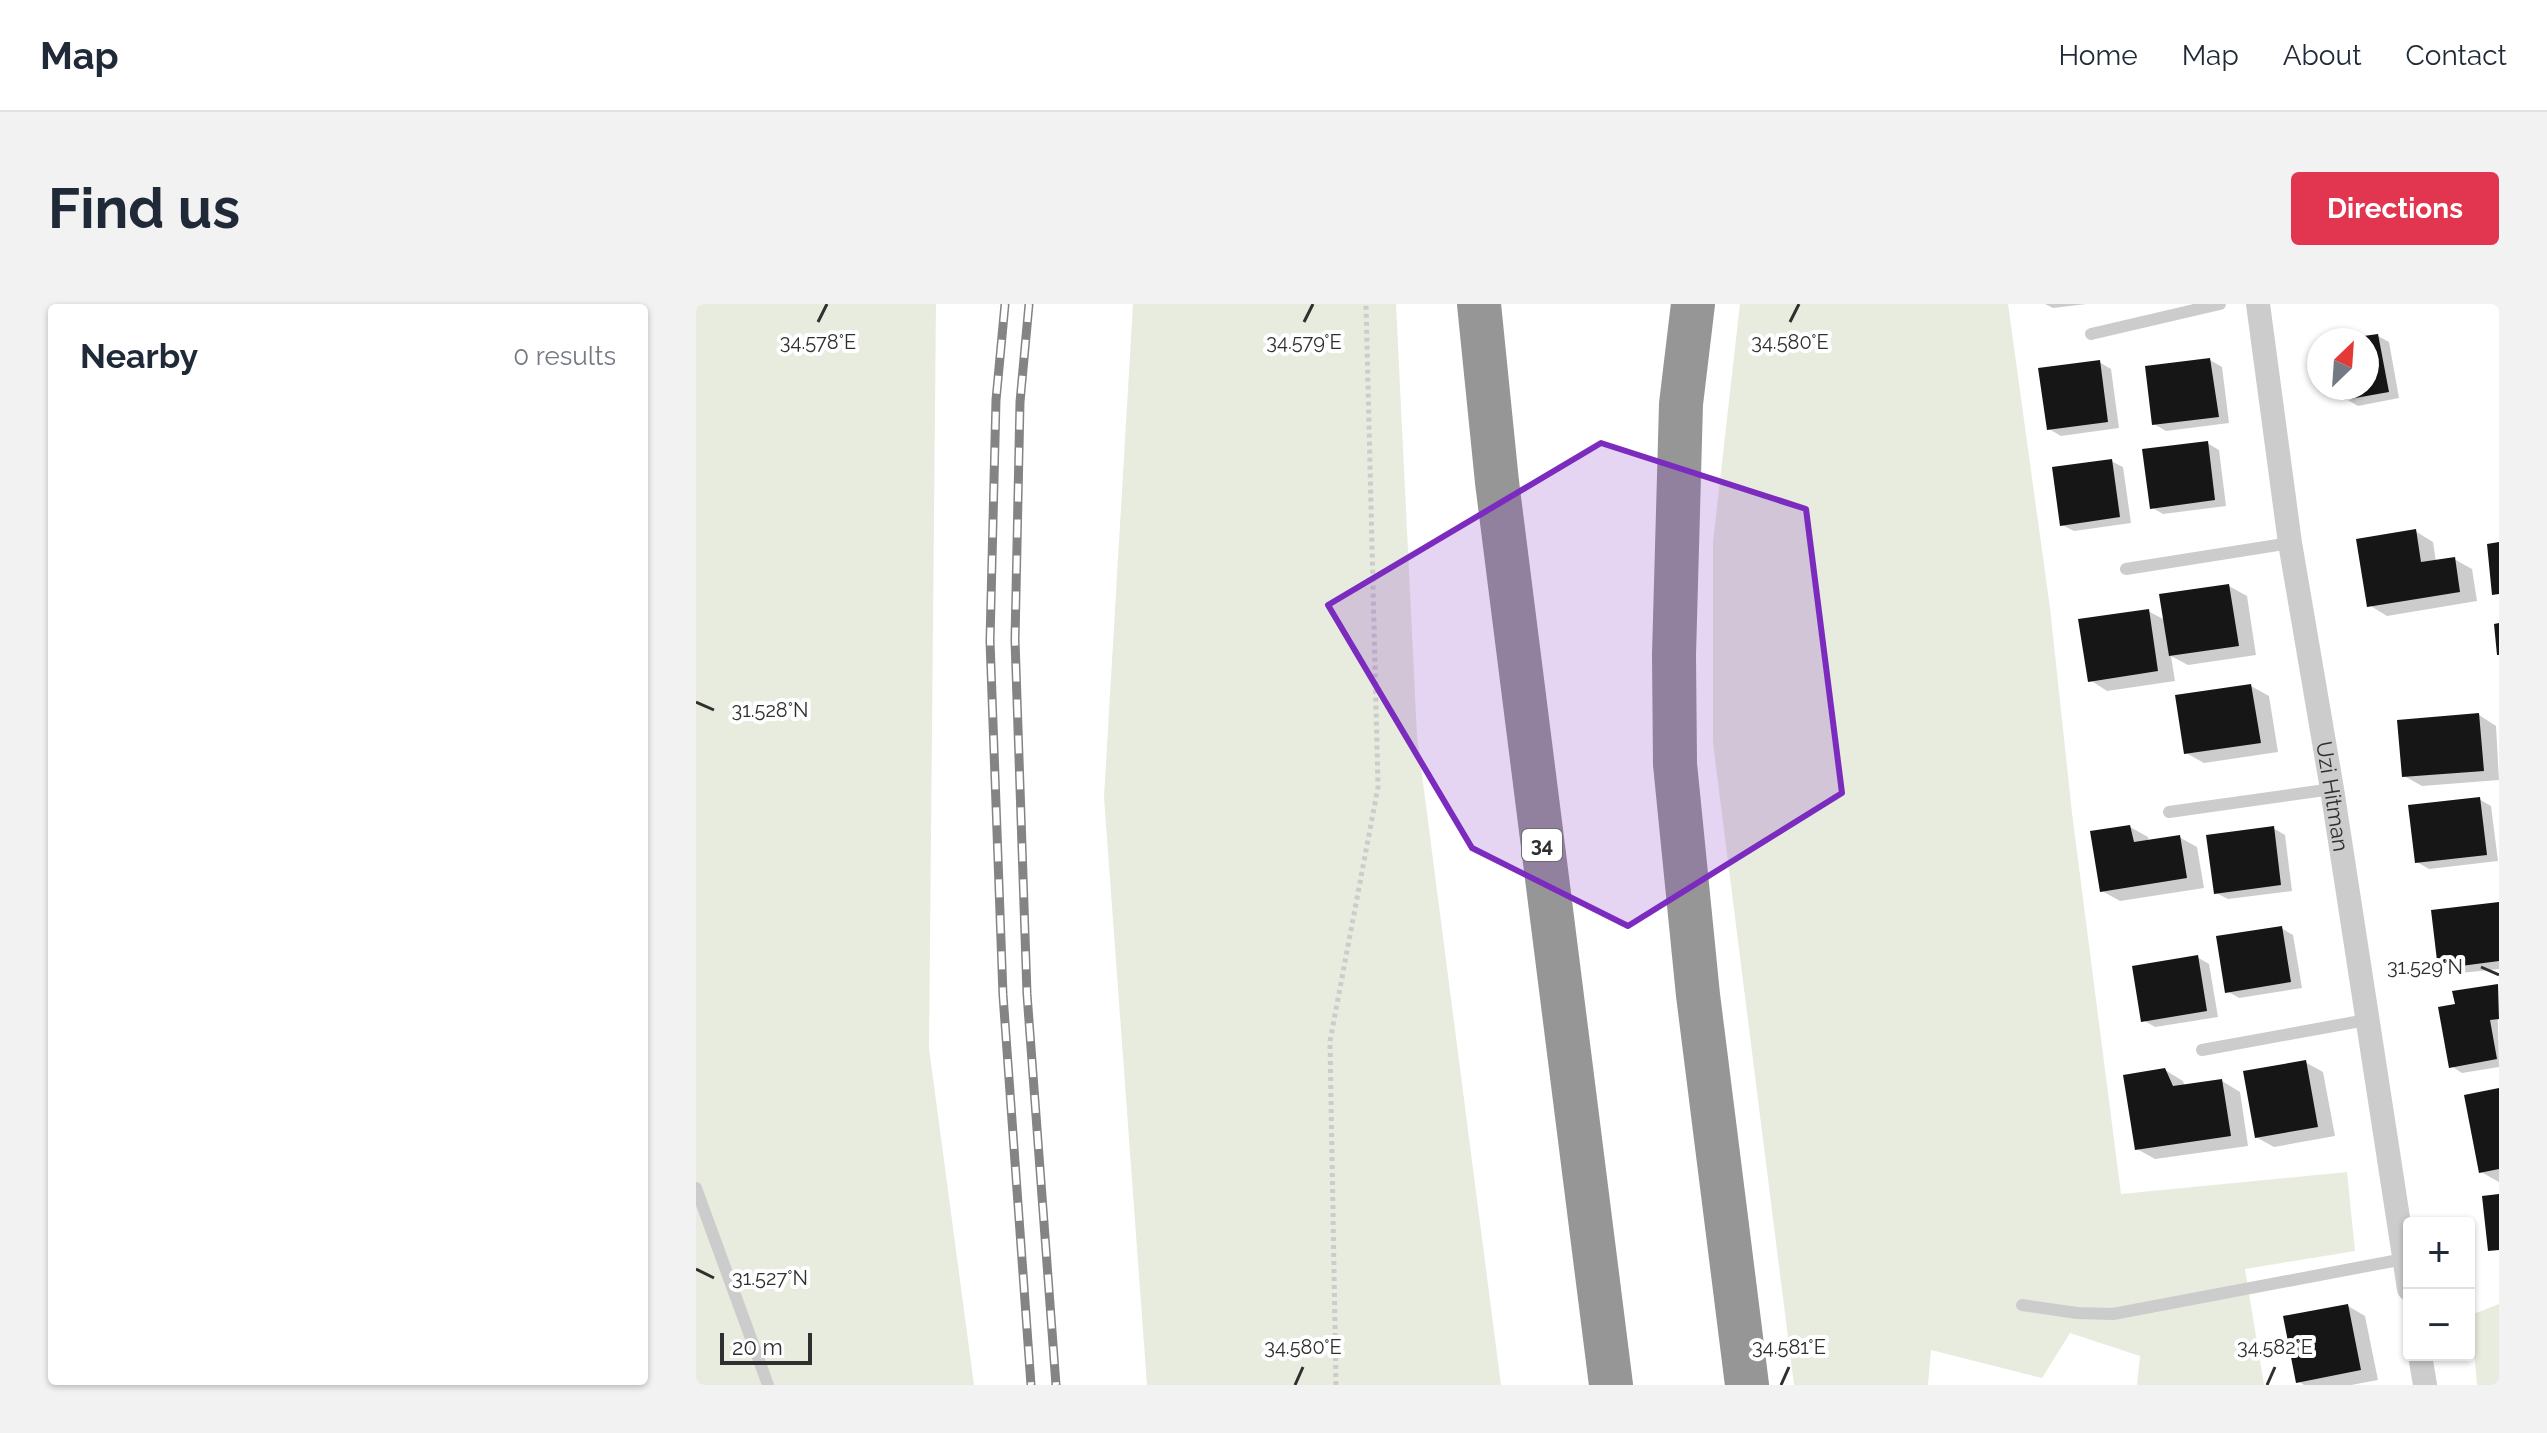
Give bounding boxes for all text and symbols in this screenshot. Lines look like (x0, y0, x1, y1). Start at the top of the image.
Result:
text: Map (40, 33, 119, 78)
text: Home (2058, 39, 2138, 72)
text: Map (2182, 39, 2239, 72)
text: About (2283, 39, 2362, 72)
text: Contact (2406, 39, 2507, 72)
button: Directions (2291, 172, 2499, 245)
text: Find us (48, 175, 240, 241)
north arrow (2307, 328, 2379, 400)
text: 34.578°E (780, 330, 856, 354)
text: 34.579°E (1266, 330, 1342, 354)
text: 34.580°E (1751, 330, 1829, 354)
text: Nearby (80, 336, 198, 376)
text: 0 results (513, 341, 616, 371)
text: 31.528°N (732, 698, 808, 722)
street label: Uzi Hitman (2311, 739, 2354, 853)
road number: 34 (1522, 829, 1562, 861)
text: 31.529°N (2387, 955, 2463, 979)
map controls (2403, 1217, 2475, 1361)
button: + (2403, 1217, 2475, 1289)
text: 31.527°N (732, 1266, 808, 1290)
button: − (2403, 1289, 2475, 1361)
scale bar (720, 1329, 812, 1365)
text: 20 m (732, 1334, 783, 1360)
text: 34.580°E (1264, 1335, 1342, 1359)
text: 34.581°E (1752, 1335, 1826, 1359)
text: 34.582°E (2237, 1335, 2313, 1359)

